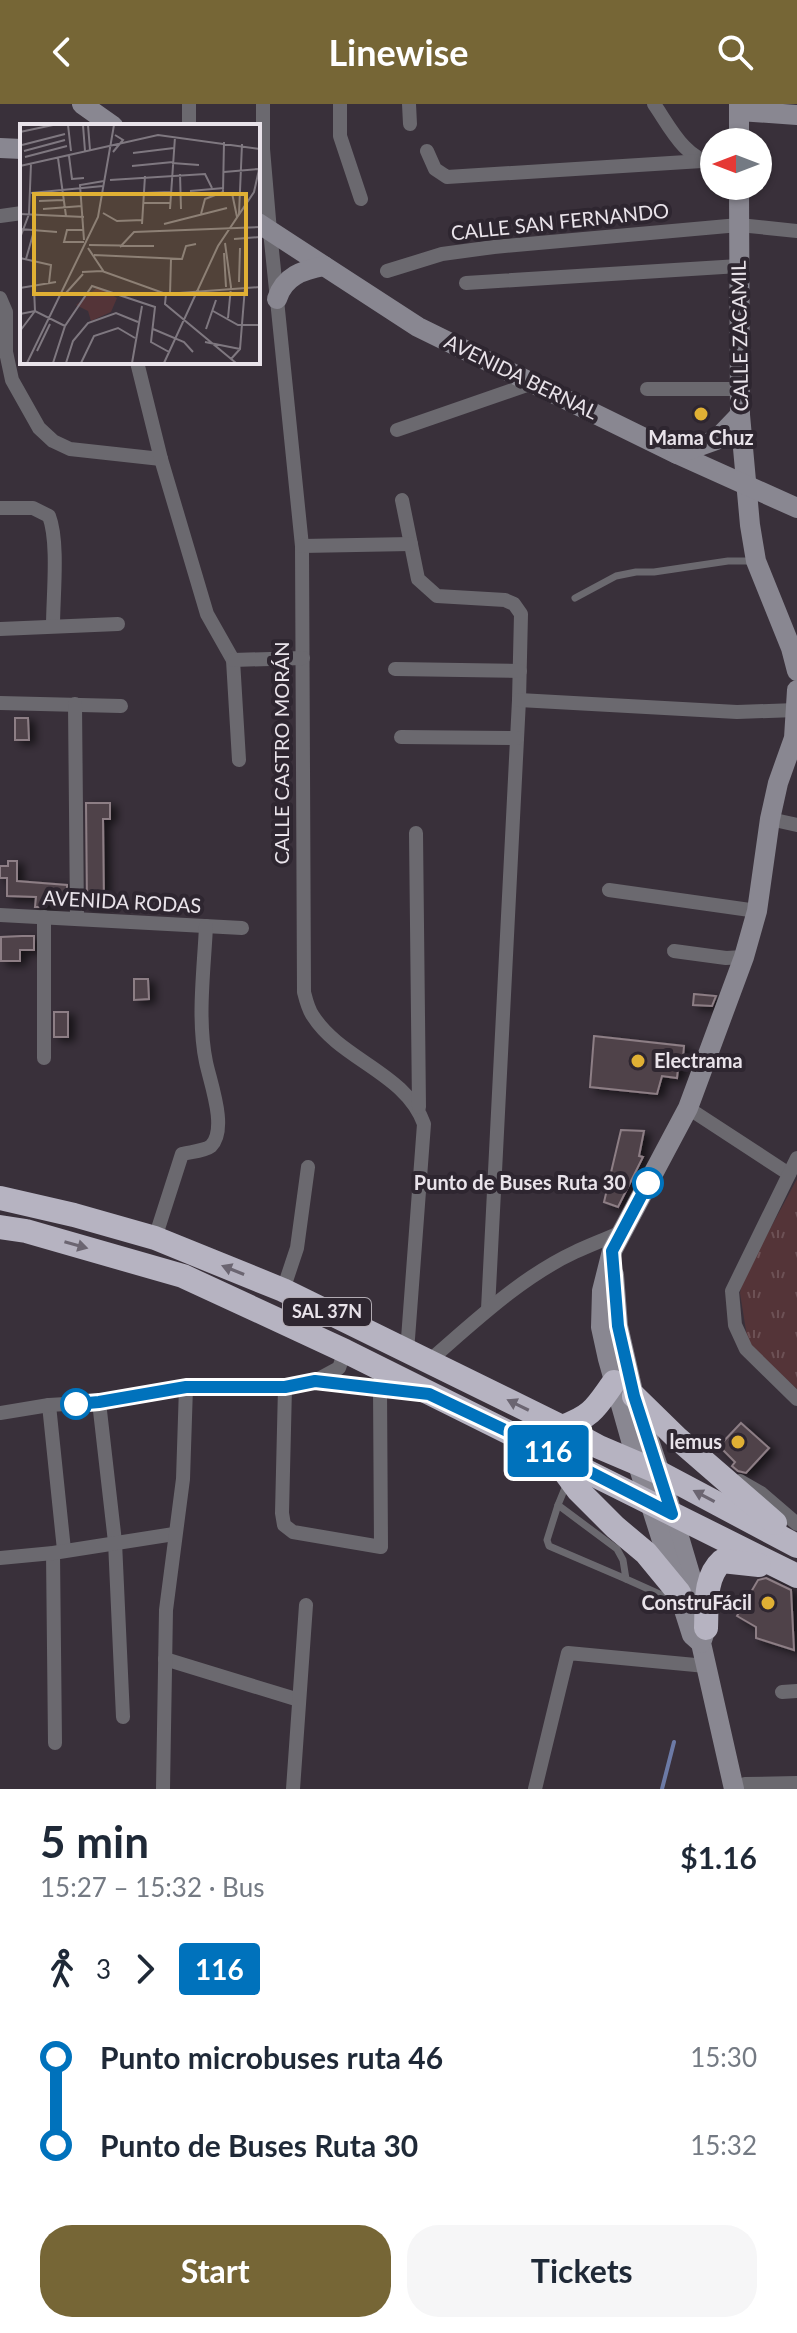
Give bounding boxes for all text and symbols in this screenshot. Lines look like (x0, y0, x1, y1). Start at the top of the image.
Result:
icon: back (40, 30, 84, 74)
text: Linewise (328, 30, 469, 74)
icon: search (713, 30, 757, 74)
inset map (20, 124, 260, 364)
north arrow (700, 128, 772, 200)
map controls (700, 128, 772, 200)
street label: CALLE SAN FERNANDO (450, 198, 670, 244)
street label: CALLE ZACAMIL (726, 260, 752, 412)
street label: AVENIDA BERNAL (441, 329, 602, 424)
marker: Mama Chuz (692, 405, 710, 423)
place label: Mama Chuz (648, 425, 754, 449)
street label: CALLE CASTRO MORÁN (269, 641, 293, 865)
street label: AVENIDA RODAS (42, 885, 202, 917)
place label: Electrama (654, 1048, 743, 1072)
marker: Electrama (629, 1052, 647, 1070)
marker: Punto de Buses Ruta 30 (633, 1168, 663, 1198)
place label: Punto de Buses Ruta 30 (414, 1170, 626, 1194)
one-way arrow (63, 1240, 88, 1252)
one-way arrow (221, 1263, 245, 1276)
road number: SAL 37N (283, 1298, 371, 1326)
unlabelled marker (61, 1389, 91, 1419)
one-way arrow (507, 1398, 530, 1412)
line badge: 116 (502, 1425, 594, 1477)
place label: lemus (670, 1429, 722, 1453)
marker: lemus (729, 1433, 747, 1451)
text: 116 (524, 1434, 572, 1468)
one-way arrow (692, 1490, 715, 1503)
place label: ConstruFácil (642, 1590, 752, 1614)
marker: ConstruFácil (759, 1594, 777, 1612)
text: 5 min (40, 1815, 149, 1867)
text: $1.16 (680, 1839, 757, 1875)
text: 15:27 – 15:32 · Bus (40, 1871, 264, 1903)
icon: walk (40, 1947, 84, 1991)
icon: forward (123, 1947, 167, 1991)
text: 116 (195, 1952, 244, 1986)
text: 3 (96, 1953, 111, 1985)
text: Punto microbuses ruta 46 (100, 2039, 443, 2075)
text: 15:30 (690, 2041, 757, 2073)
text: Punto de Buses Ruta 30 (100, 2127, 418, 2163)
text: 15:32 (690, 2129, 757, 2161)
button: Start (40, 2225, 391, 2317)
button: Tickets (407, 2225, 757, 2317)

